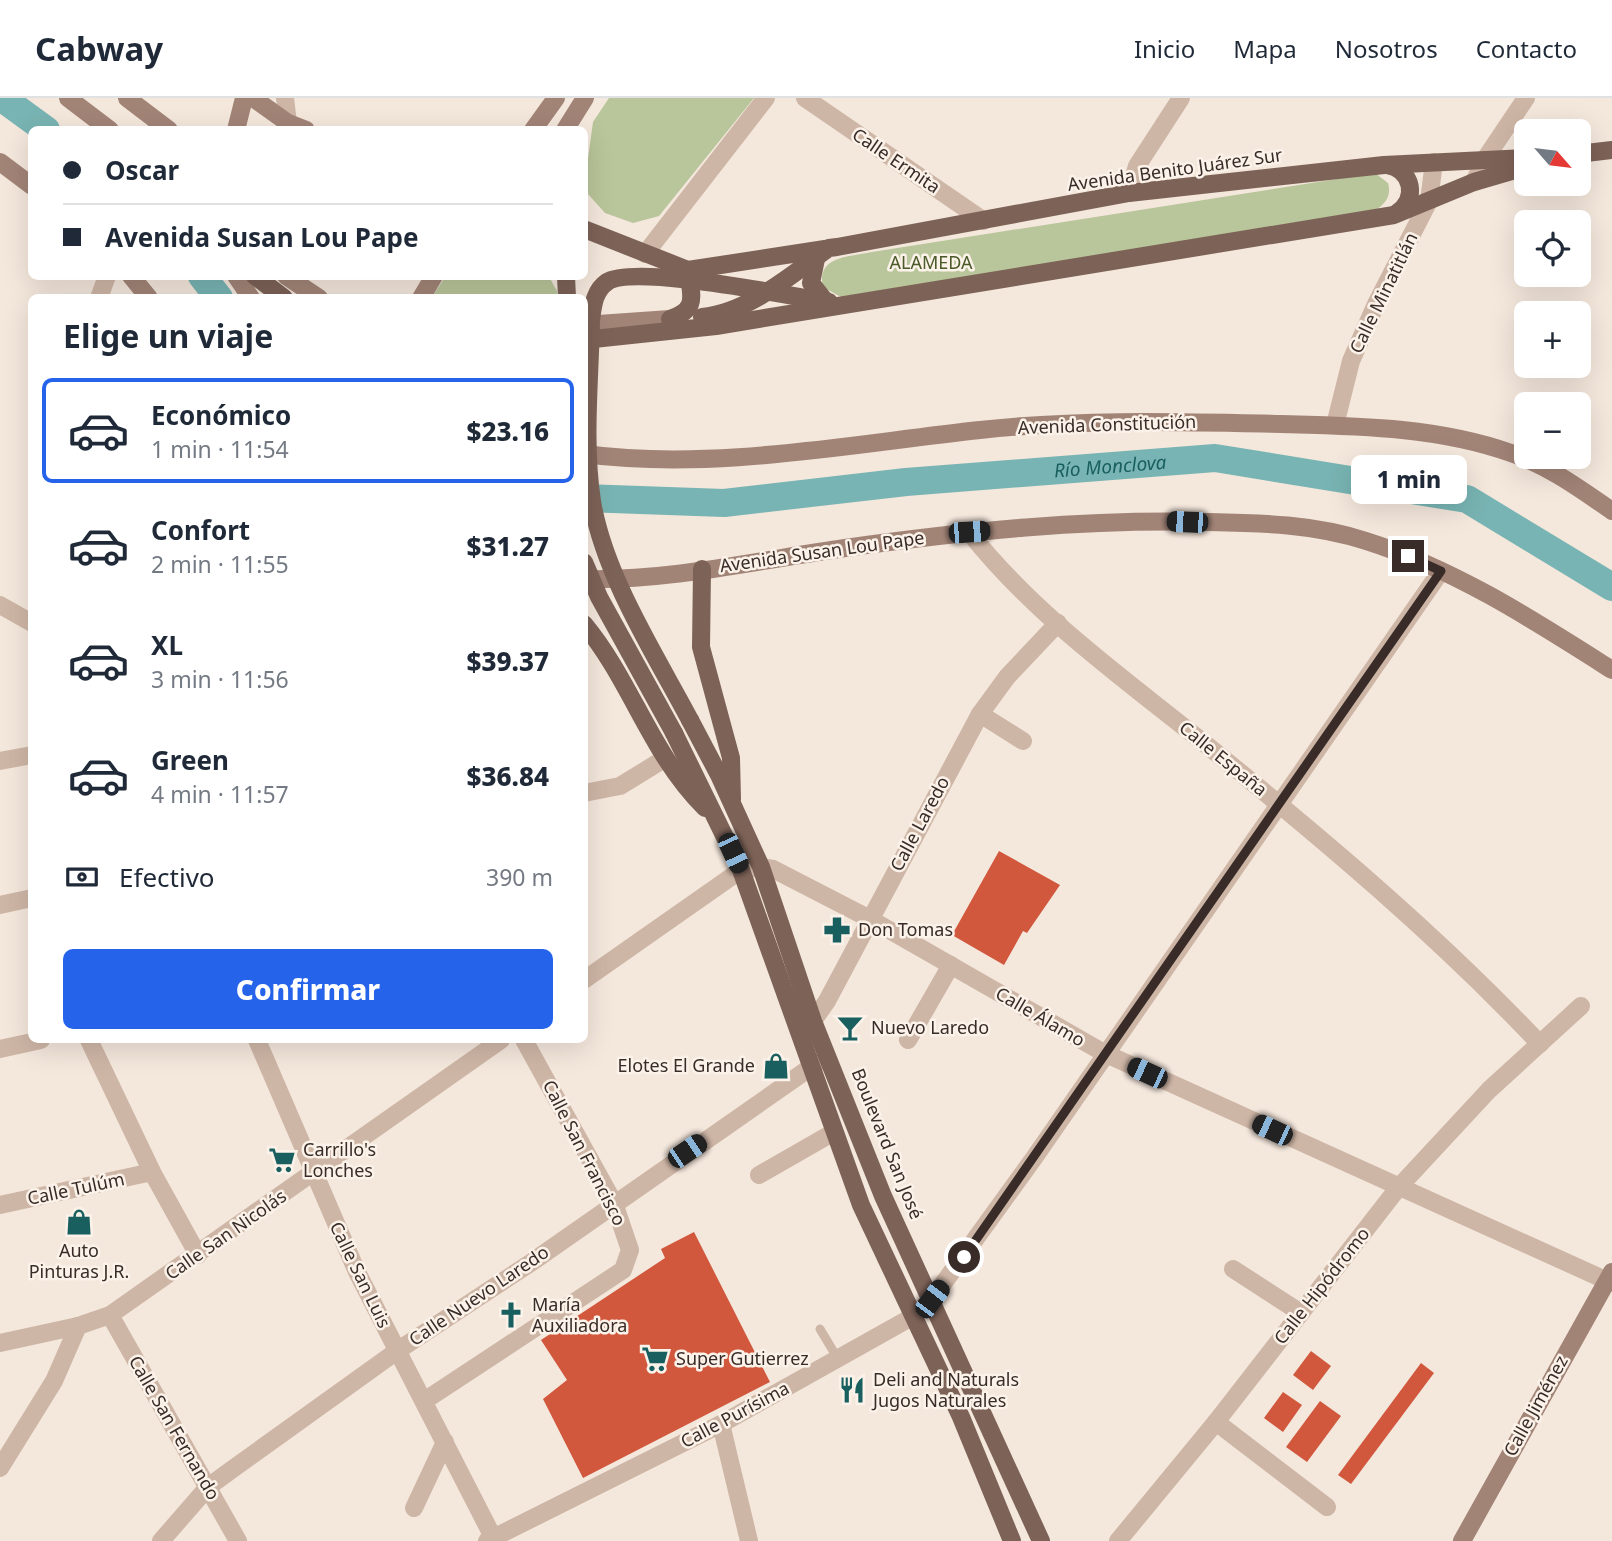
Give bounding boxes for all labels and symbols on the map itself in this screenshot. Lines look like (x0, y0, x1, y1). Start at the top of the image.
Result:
north arrow (1514, 119, 1591, 196)
street label: Calle Ermita (848, 122, 945, 198)
street label: Avenida Benito Juárez Sur (1066, 142, 1284, 196)
street label: Calle Minatitlán (1344, 228, 1423, 357)
park label: ALAMEDA (889, 250, 973, 274)
street label: Avenida Constitución (1017, 409, 1197, 439)
water label: Río Monclova (1053, 449, 1167, 483)
callout: 1 min (1350, 454, 1466, 504)
car (1166, 511, 1209, 533)
car (948, 520, 991, 544)
street label: Avenida Susan Lou Pape (718, 525, 926, 577)
route end (1392, 540, 1424, 572)
street label: Calle España (1175, 715, 1273, 801)
street label: Calle Laredo (884, 772, 954, 875)
car (715, 830, 752, 876)
pharmacy icon: Don Tomas (822, 915, 852, 945)
place label: Don Tomas (858, 917, 953, 941)
street label: Calle Álamo (991, 981, 1090, 1051)
bar icon: Nuevo Laredo (835, 1013, 865, 1043)
place label: Nuevo Laredo (871, 1015, 989, 1039)
shop icon: Elotes El Grande (761, 1051, 791, 1081)
place label: Elotes El Grande (618, 1053, 755, 1077)
car (1124, 1055, 1171, 1091)
street label: Boulevard San José (847, 1065, 929, 1223)
street label: Calle San Francisco (538, 1076, 632, 1229)
car (1249, 1112, 1296, 1148)
car (664, 1131, 711, 1171)
place label: Carrillo's Lonches (303, 1137, 376, 1182)
supermarket icon: Carrillo's Lonches (267, 1145, 297, 1175)
street label: Calle Tulúm (25, 1166, 126, 1210)
street label: Calle San Nicolás (160, 1183, 291, 1285)
shop icon: Auto Pinturas J.R. (64, 1207, 94, 1237)
street label: Calle San Luis (325, 1218, 397, 1332)
street label: Calle Hipódromo (1268, 1222, 1374, 1349)
place label: Auto Pinturas J.R. (29, 1238, 129, 1283)
street label: Calle Nuevo Laredo (404, 1239, 553, 1351)
route start (948, 1241, 980, 1273)
car (911, 1276, 954, 1322)
place label: María Auxiliadora (532, 1292, 627, 1337)
church icon: María Auxiliadora (496, 1300, 526, 1330)
supermarket icon: Super Gutierrez (640, 1344, 670, 1374)
place label: Super Gutierrez (676, 1346, 809, 1370)
street label: Calle San Fernando (124, 1351, 226, 1504)
street label: Calle Jiménez (1498, 1351, 1573, 1460)
place label: Deli and Naturals Jugos Naturales (871, 1367, 1019, 1412)
street label: Calle Purísima (676, 1375, 793, 1453)
restaurant icon: Deli and Naturals Jugos Naturales (837, 1375, 867, 1405)

